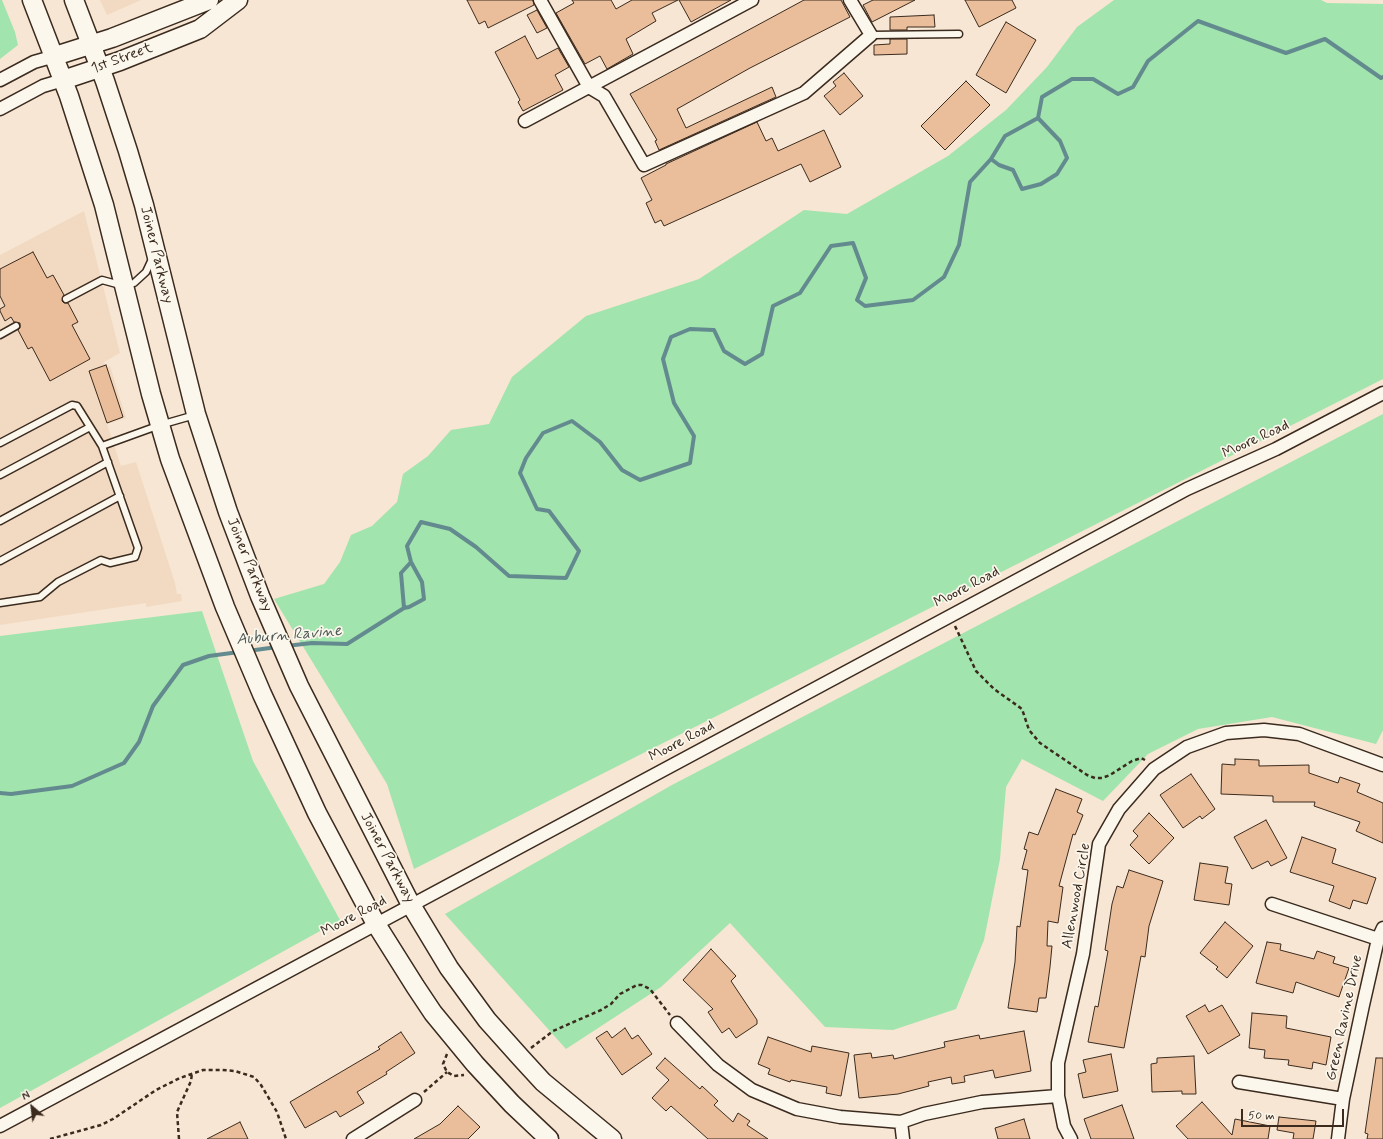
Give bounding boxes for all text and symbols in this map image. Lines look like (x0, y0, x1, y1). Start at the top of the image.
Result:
street label: 1st Street (89, 40, 155, 78)
street label: Joiner Parkway (135, 204, 177, 306)
street label: Moore Road (1220, 417, 1292, 463)
street label: Joiner Parkway (222, 515, 276, 615)
street label: Moore Road (931, 563, 1003, 613)
water label: Auburn Ravine (236, 622, 342, 650)
street label: Moore Road (646, 717, 718, 767)
street label: Joiner Parkway (356, 810, 418, 906)
street label: Allenwood Circle (1059, 842, 1095, 950)
street label: Moore Road (318, 892, 390, 942)
street label: Green Ravine Drive (1323, 953, 1367, 1083)
north arrow (12, 1087, 52, 1127)
text: N (20, 1089, 33, 1104)
scale bar (1243, 1101, 1346, 1127)
text: 50 m (1248, 1108, 1275, 1124)

